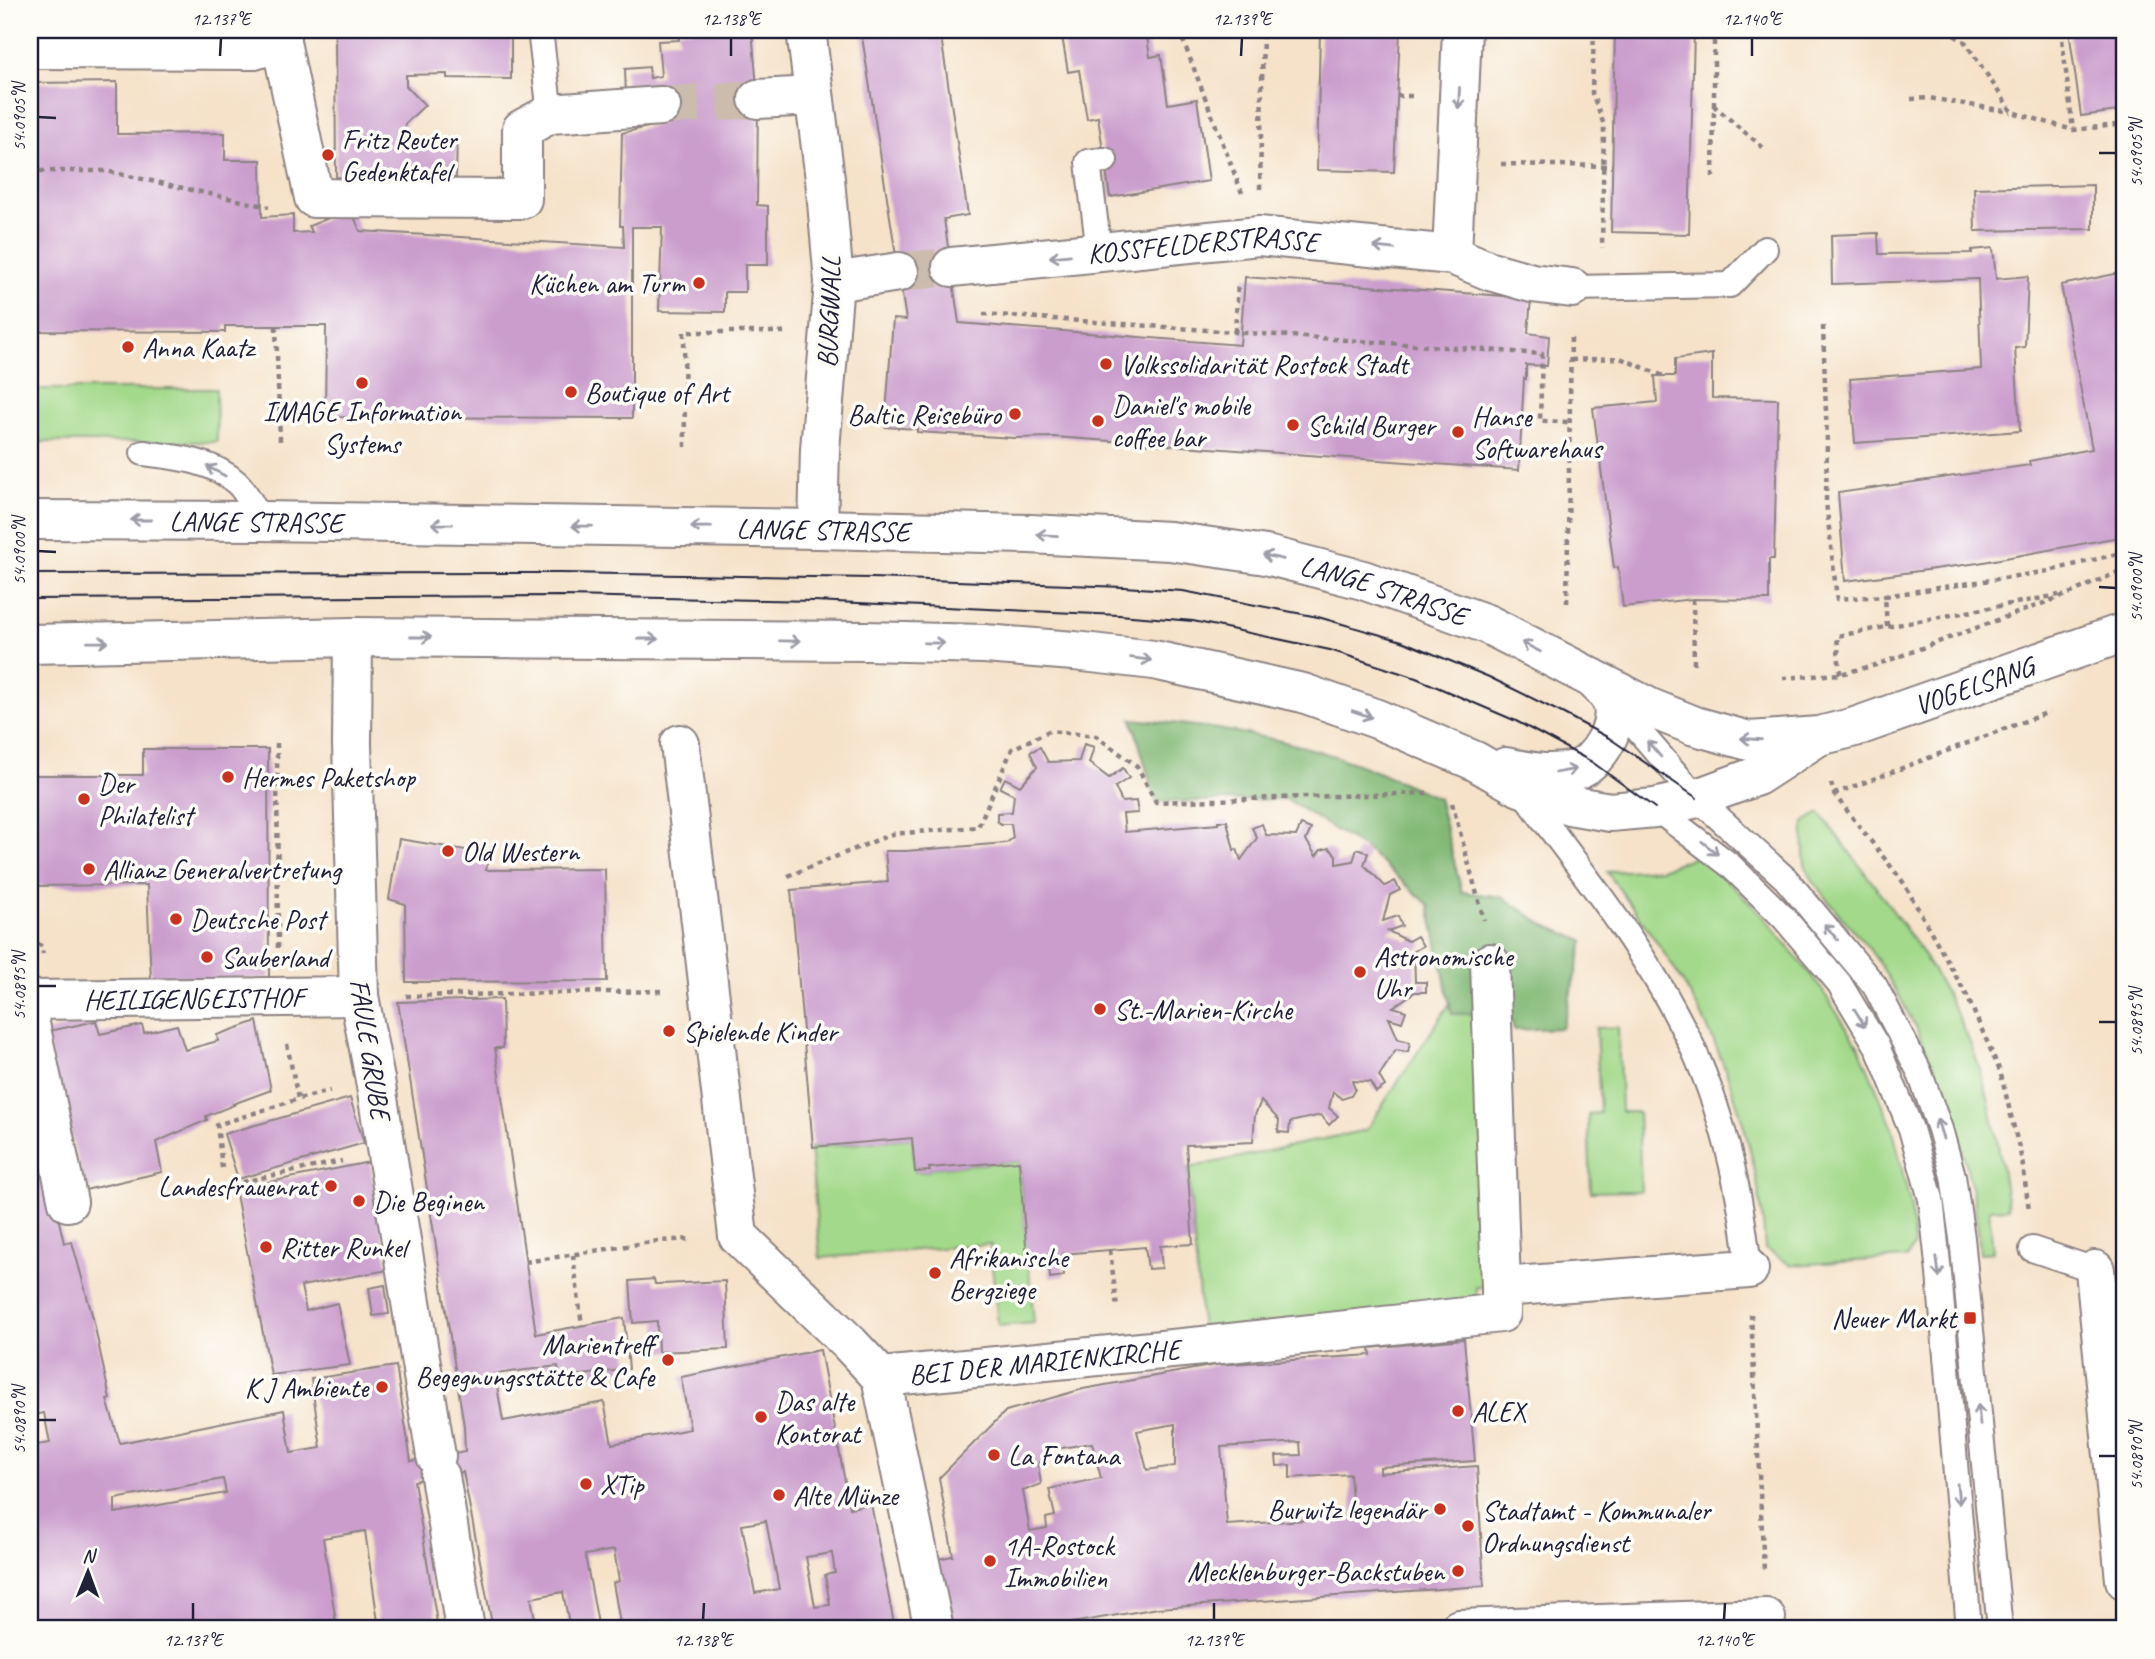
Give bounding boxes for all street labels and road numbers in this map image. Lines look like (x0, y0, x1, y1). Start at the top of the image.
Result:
street label: KOSSFELDERSTRASSE (1086, 218, 1323, 271)
street label: BURGWALL (809, 255, 848, 368)
street label: LANGE STRASSE (169, 504, 346, 540)
street label: LANGE STRASSE (736, 511, 913, 549)
street label: LANGE STRASSE (1296, 548, 1475, 635)
street label: VOGELSANG (1910, 647, 2042, 723)
street label: FAULE GRUBE (342, 976, 399, 1125)
street label: HEILIGENGEISTHOF (84, 980, 309, 1017)
street label: BEI DER MARIENKIRCHE (907, 1331, 1185, 1392)

